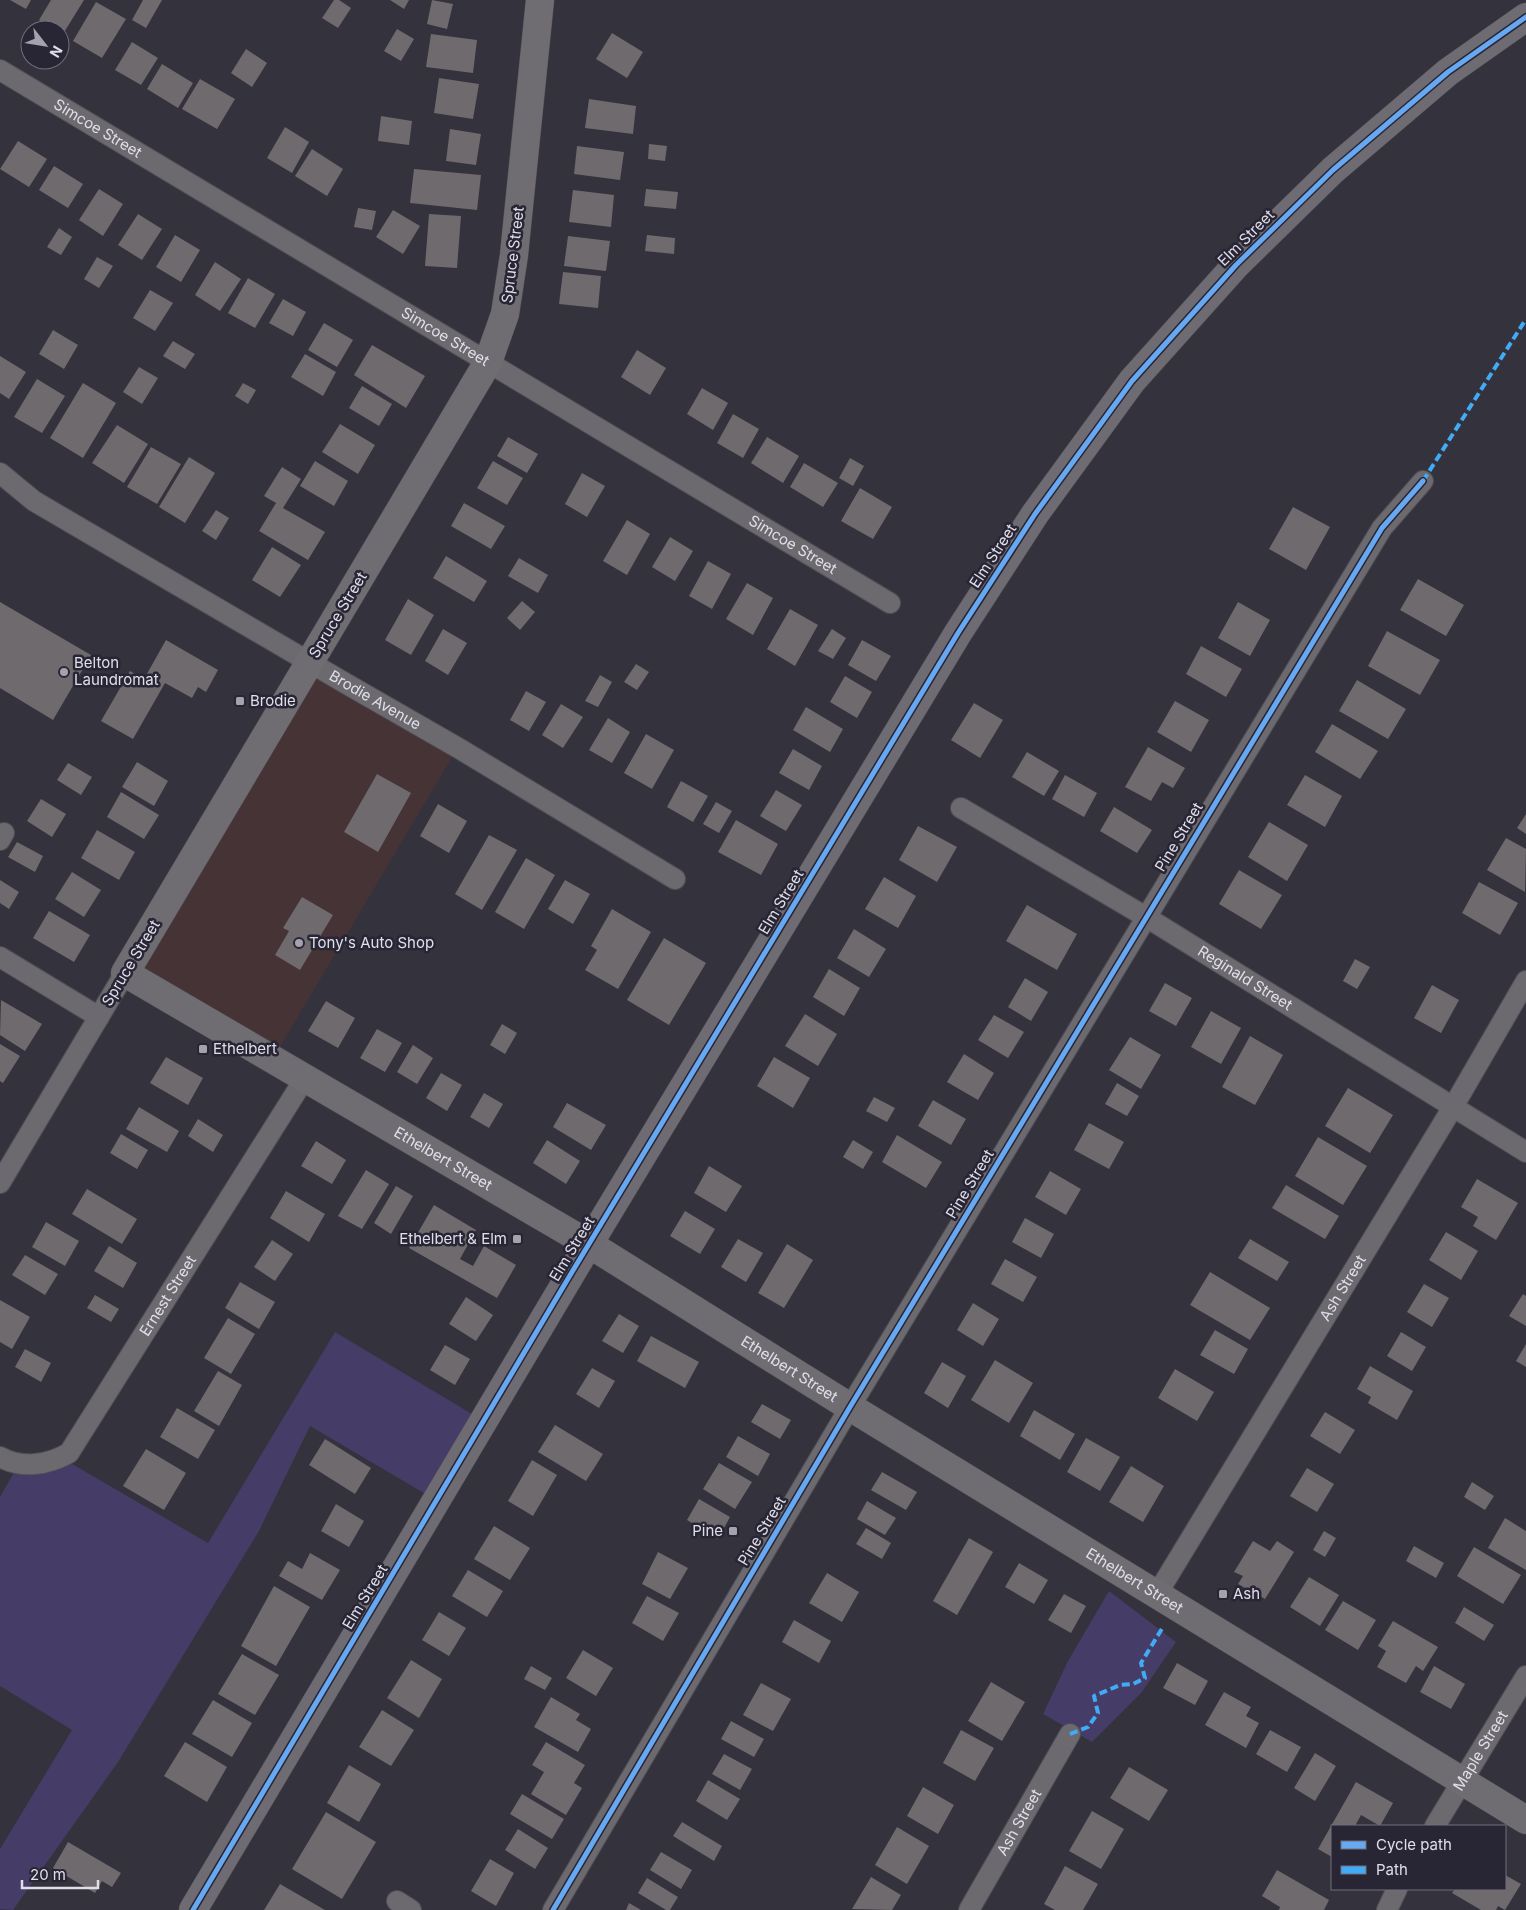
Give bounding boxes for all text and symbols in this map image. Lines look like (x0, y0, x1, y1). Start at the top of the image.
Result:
north arrow (20, 20, 70, 70)
text: N (47, 43, 67, 61)
street label: Simcoe Street (51, 94, 146, 162)
street label: Spruce Street (497, 205, 528, 304)
street label: Elm Street (1213, 205, 1278, 270)
street label: Simcoe Street (398, 303, 493, 370)
street label: Simcoe Street (745, 511, 841, 578)
street label: Elm Street (965, 520, 1020, 591)
street label: Spruce Street (304, 568, 371, 661)
place label: Belton Laundromat (74, 653, 159, 689)
marker: Belton Laundromat (58, 666, 70, 678)
street label: Brodie Avenue (326, 666, 425, 734)
place label: Brodie (250, 691, 296, 710)
marker: Brodie (234, 695, 246, 707)
street label: Pine Street (1151, 799, 1207, 875)
street label: Elm Street (754, 866, 807, 938)
street label: Spruce Street (97, 916, 164, 1009)
place label: Tony's Auto Shop (309, 933, 434, 952)
marker: Tony's Auto Shop (293, 937, 305, 949)
street label: Reginald Street (1194, 941, 1296, 1014)
place label: Ethelbert (213, 1039, 277, 1058)
marker: Ethelbert (197, 1043, 209, 1055)
street label: Ethelbert Street (391, 1122, 496, 1194)
street label: Pine Street (942, 1146, 998, 1222)
street label: Elm Street (545, 1213, 598, 1285)
place label: Ethelbert & Elm (399, 1229, 507, 1248)
marker: Ethelbert & Elm (511, 1233, 523, 1245)
street label: Ernest Street (135, 1251, 200, 1339)
street label: Ash Street (1315, 1251, 1370, 1324)
street label: Ethelbert Street (738, 1331, 841, 1406)
street label: Pine Street (734, 1493, 790, 1569)
place label: Pine (692, 1521, 723, 1540)
marker: Pine (727, 1525, 739, 1537)
street label: Ethelbert Street (1083, 1543, 1187, 1617)
street label: Elm Street (338, 1561, 391, 1633)
place label: Ash (1233, 1584, 1260, 1603)
marker: Ash (1217, 1588, 1229, 1600)
street label: Maple Street (1449, 1707, 1512, 1794)
street label: Ash Street (992, 1785, 1045, 1859)
legend (1331, 1825, 1506, 1890)
text: Cycle path (1376, 1835, 1452, 1854)
scale bar (22, 1858, 99, 1890)
text: Path (1376, 1860, 1408, 1879)
text: 20 m (30, 1865, 66, 1884)

